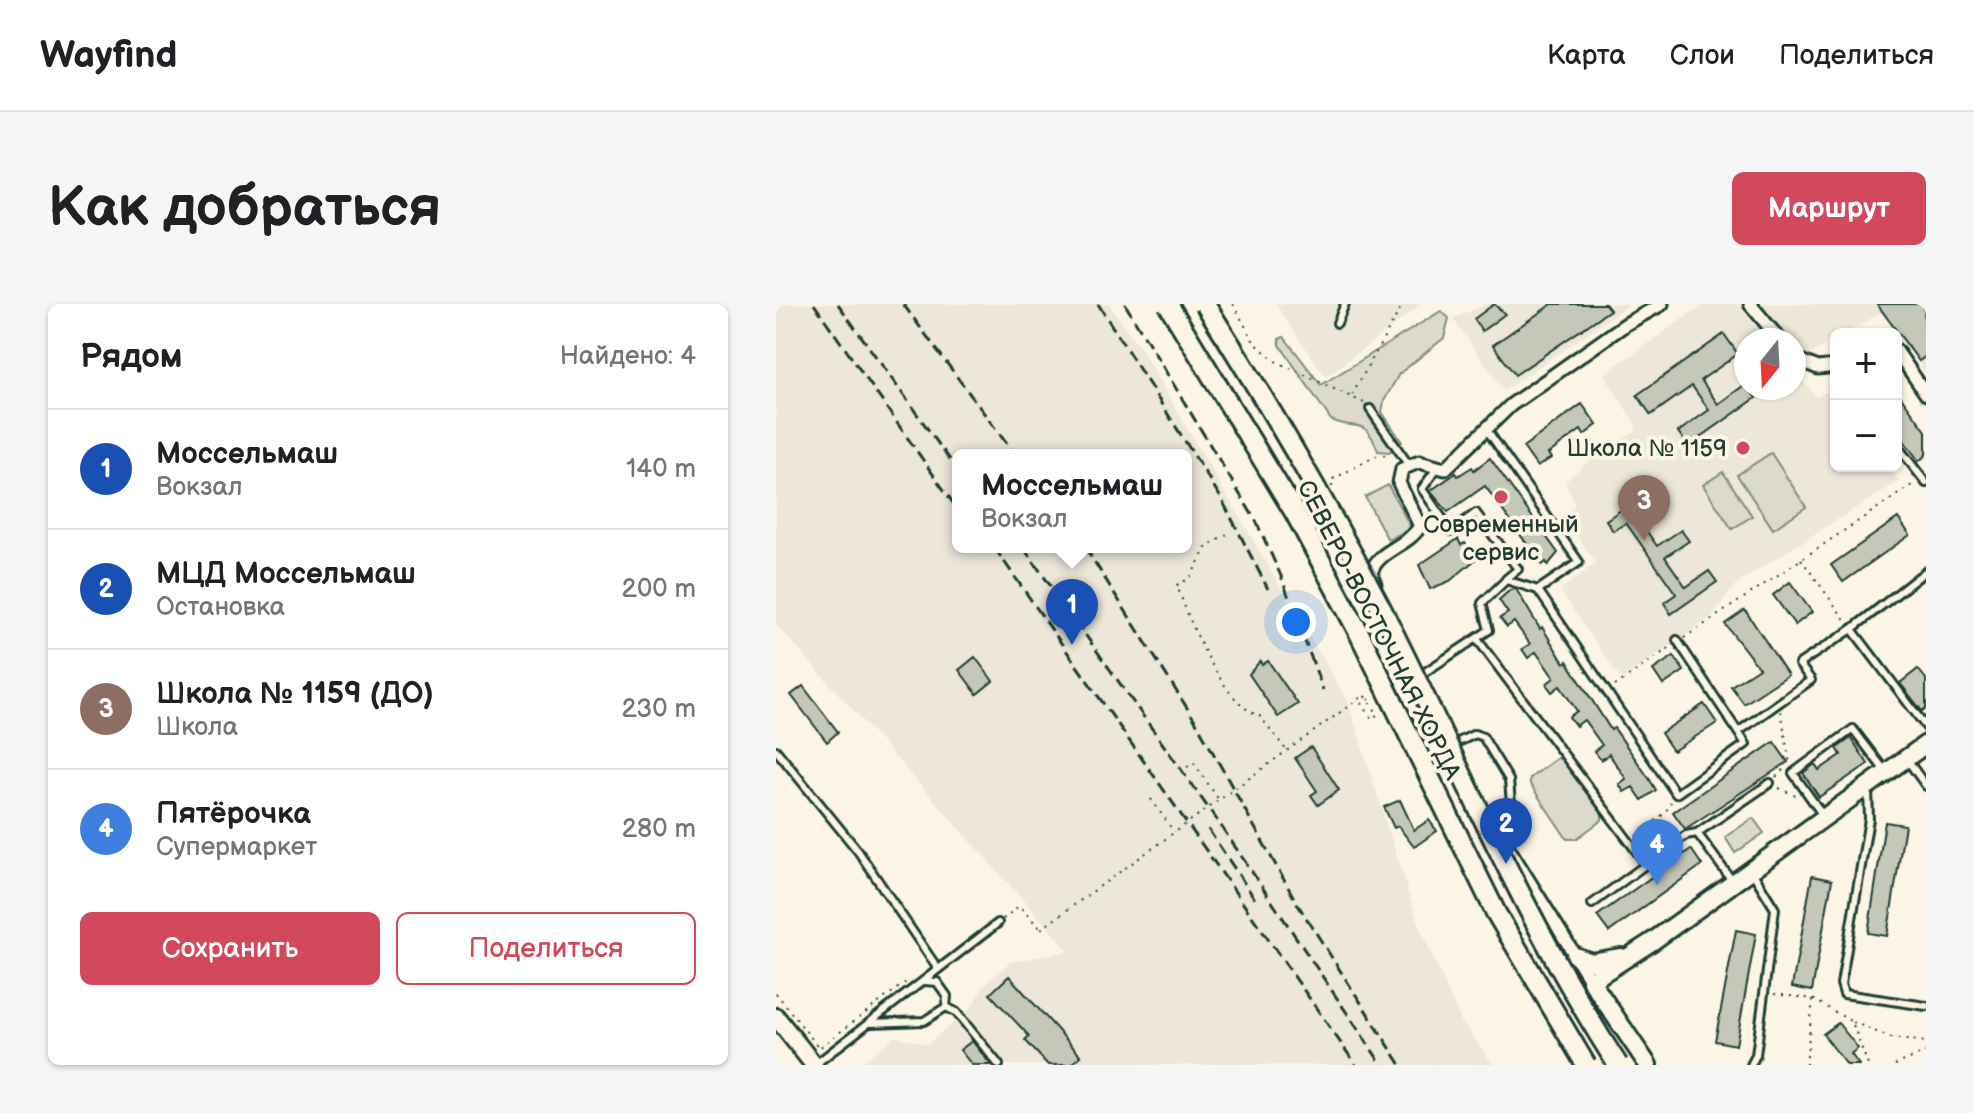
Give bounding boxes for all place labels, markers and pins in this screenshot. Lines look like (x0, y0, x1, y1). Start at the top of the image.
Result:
place label: Школа № 1159 (1566, 434, 1727, 463)
marker: Школа № 1159 (1734, 439, 1752, 457)
pin: 3 (1618, 475, 1670, 541)
marker: Современный сервис (1492, 488, 1510, 506)
place label: Современный сервис (1423, 510, 1579, 567)
pin: 1 (1046, 579, 1098, 645)
pin: 2 (1480, 798, 1532, 864)
pin: 4 (1631, 819, 1683, 885)

